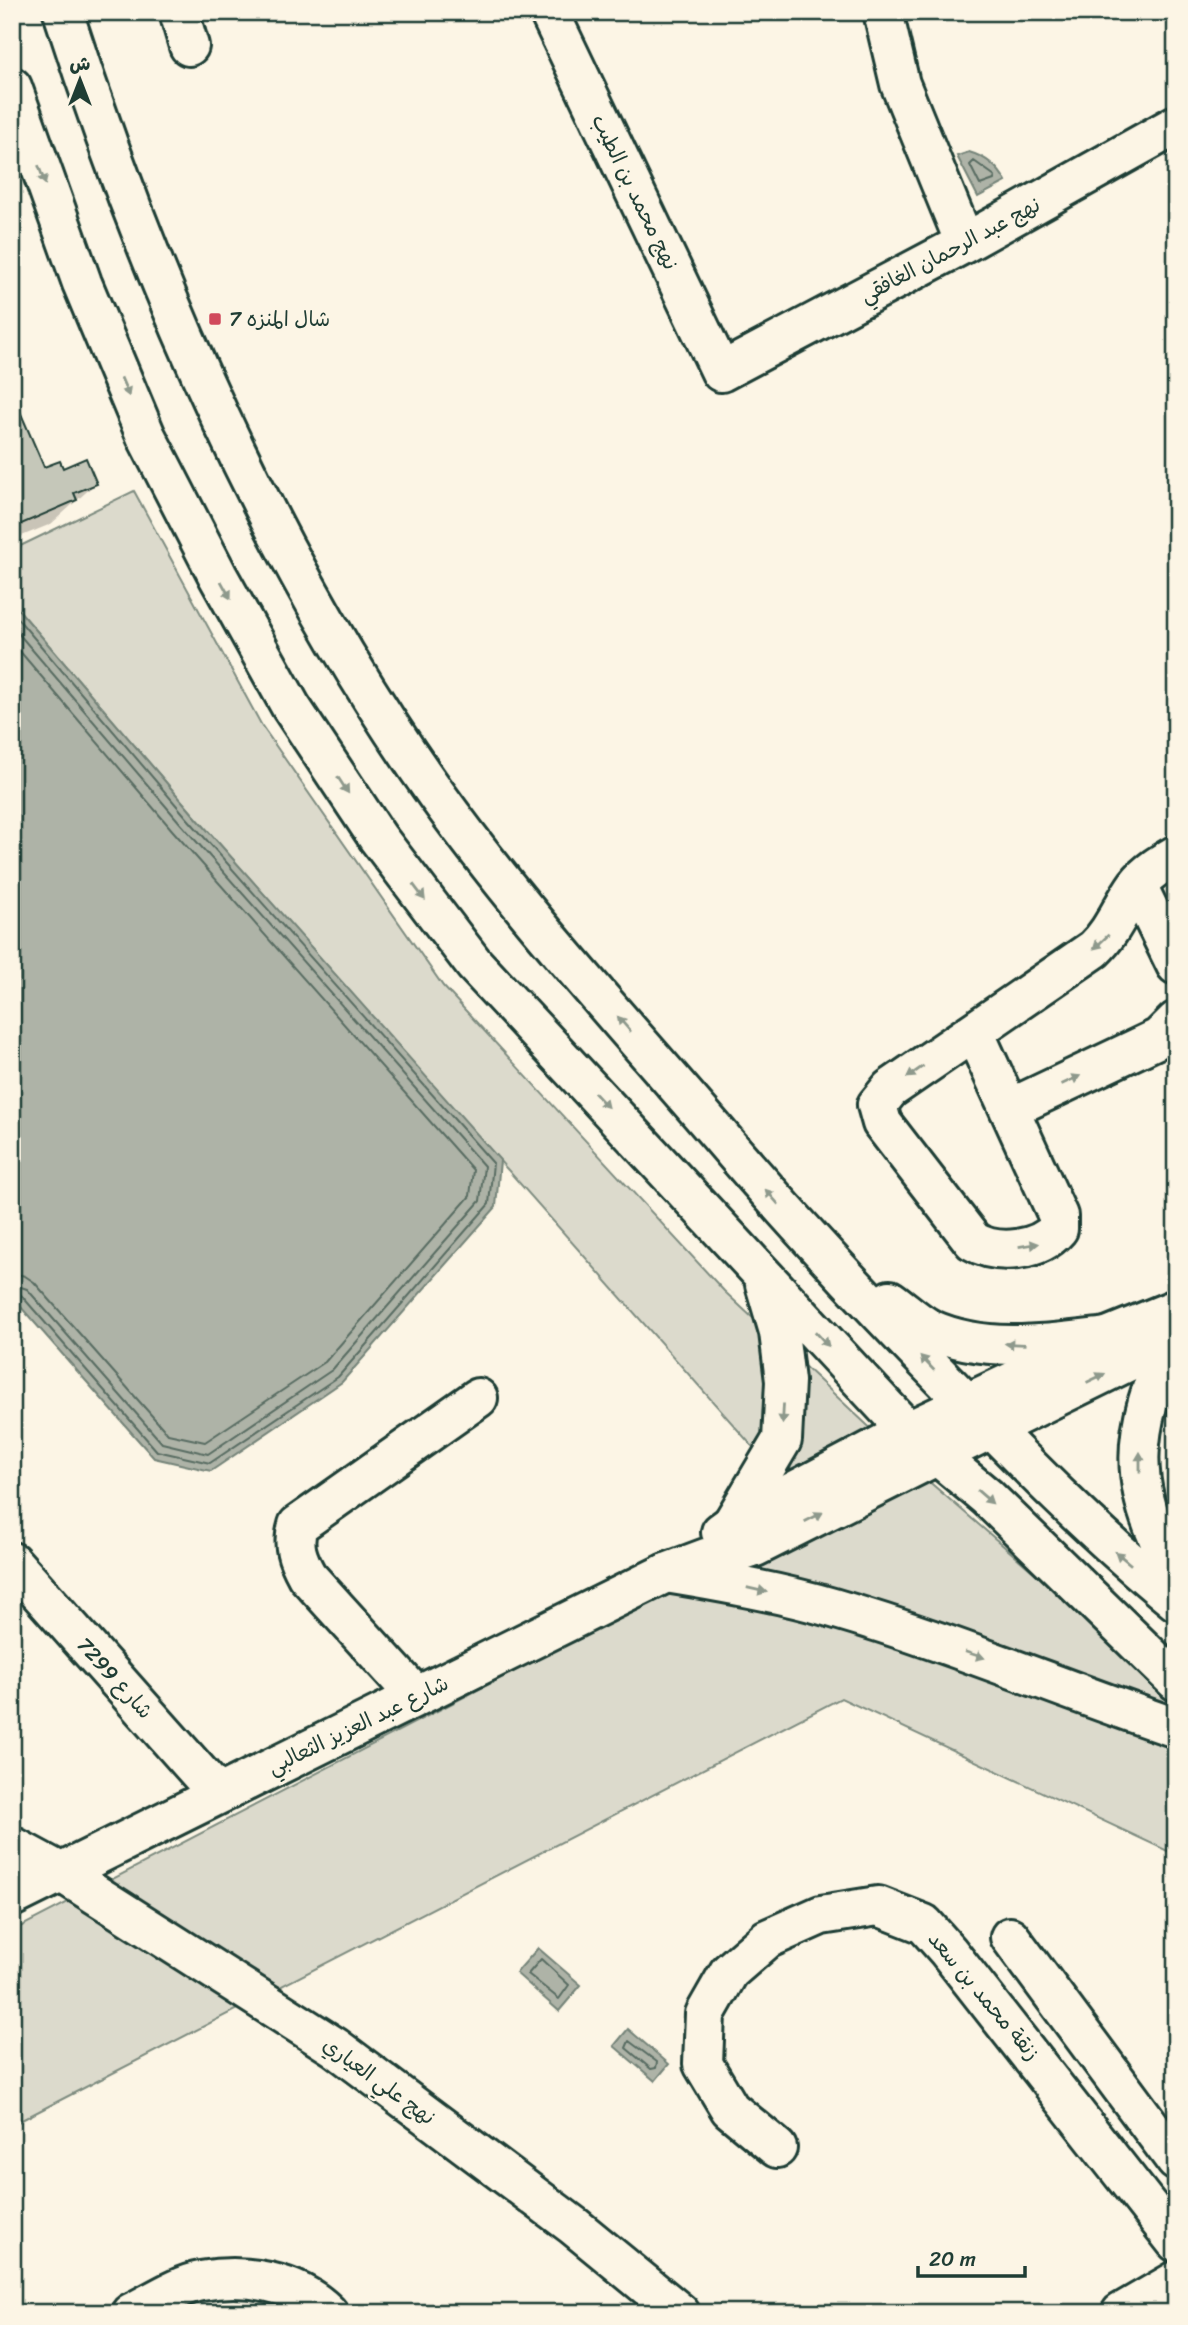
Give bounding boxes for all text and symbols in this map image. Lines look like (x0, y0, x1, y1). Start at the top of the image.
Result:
north arrow (46, 46, 116, 116)
text: ش (70, 47, 91, 80)
street label: نهج محمد بن الطيب (581, 107, 689, 277)
one-way arrow (36, 165, 47, 186)
street label: نهج عبد الرحمان الغافقي (852, 186, 1048, 314)
place label: شال المنزه 7 (229, 300, 330, 338)
marker: شال المنزه 7 (207, 311, 223, 327)
one-way arrow (120, 376, 131, 397)
one-way arrow (220, 581, 232, 600)
one-way arrow (337, 775, 350, 795)
one-way arrow (412, 883, 426, 901)
one-way arrow (1093, 933, 1110, 949)
one-way arrow (616, 1015, 632, 1033)
one-way arrow (906, 1065, 924, 1079)
one-way arrow (1061, 1074, 1081, 1086)
one-way arrow (592, 1092, 609, 1109)
one-way arrow (764, 1188, 780, 1206)
one-way arrow (1018, 1240, 1040, 1251)
one-way arrow (814, 1330, 830, 1347)
one-way arrow (1004, 1339, 1026, 1350)
one-way arrow (920, 1355, 936, 1372)
one-way arrow (1086, 1373, 1106, 1384)
one-way arrow (778, 1403, 789, 1425)
one-way arrow (1134, 1451, 1146, 1473)
one-way arrow (976, 1489, 994, 1505)
one-way arrow (804, 1512, 824, 1523)
one-way arrow (1115, 1550, 1133, 1565)
one-way arrow (746, 1585, 768, 1596)
street label: شارع 7299 (67, 1628, 163, 1728)
one-way arrow (965, 1650, 986, 1661)
street label: شارع عبد العزيز الثعالبي (261, 1665, 455, 1785)
street label: زنقة محمد بن سعد (918, 1922, 1050, 2070)
street label: نهج علي العياري (314, 2027, 444, 2135)
scale bar (918, 2234, 1025, 2278)
text: 20 m (929, 2240, 976, 2278)

